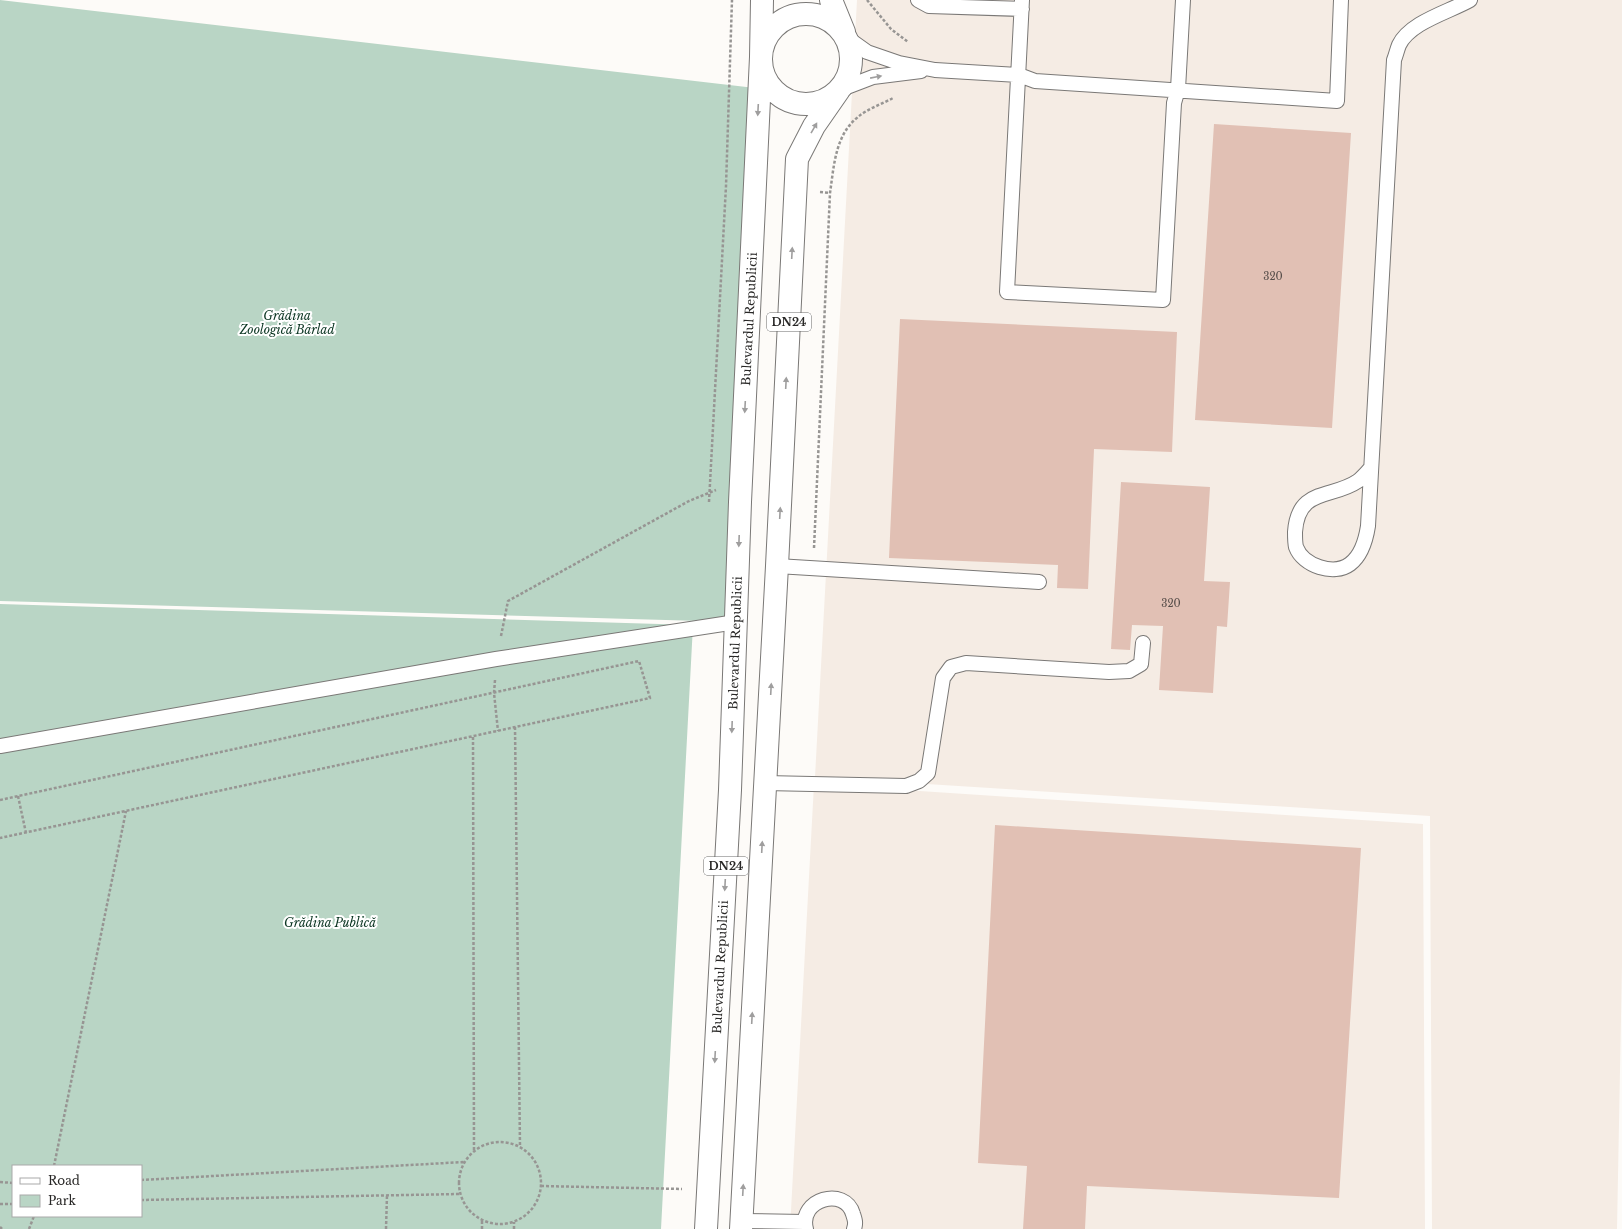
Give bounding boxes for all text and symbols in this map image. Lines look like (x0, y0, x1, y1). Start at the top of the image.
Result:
one-way arrow (869, 74, 882, 80)
one-way arrow (755, 104, 762, 116)
one-way arrow (810, 122, 817, 134)
one-way arrow (789, 247, 796, 259)
street label: Bulevardul Republicii (738, 252, 760, 386)
house number: 320 (1263, 270, 1283, 283)
park label: Grădina Zoologică Bârlad (238, 308, 335, 337)
road number: DN24 (767, 313, 811, 331)
one-way arrow (783, 376, 789, 389)
one-way arrow (742, 401, 748, 414)
one-way arrow (777, 506, 783, 519)
one-way arrow (735, 535, 742, 547)
street label: Bulevardul Republicii (725, 576, 745, 710)
house number: 320 (1161, 597, 1181, 610)
one-way arrow (767, 683, 774, 695)
one-way arrow (729, 721, 736, 733)
one-way arrow (758, 841, 765, 853)
road number: DN24 (704, 857, 748, 875)
one-way arrow (722, 879, 728, 892)
street label: Bulevardul Republicii (709, 900, 731, 1034)
park label: Grădina Publică (284, 915, 376, 930)
one-way arrow (748, 1012, 755, 1024)
one-way arrow (712, 1051, 719, 1063)
legend (12, 1165, 142, 1217)
text: Road (48, 1173, 80, 1188)
one-way arrow (739, 1184, 746, 1196)
text: Park (48, 1193, 76, 1208)

